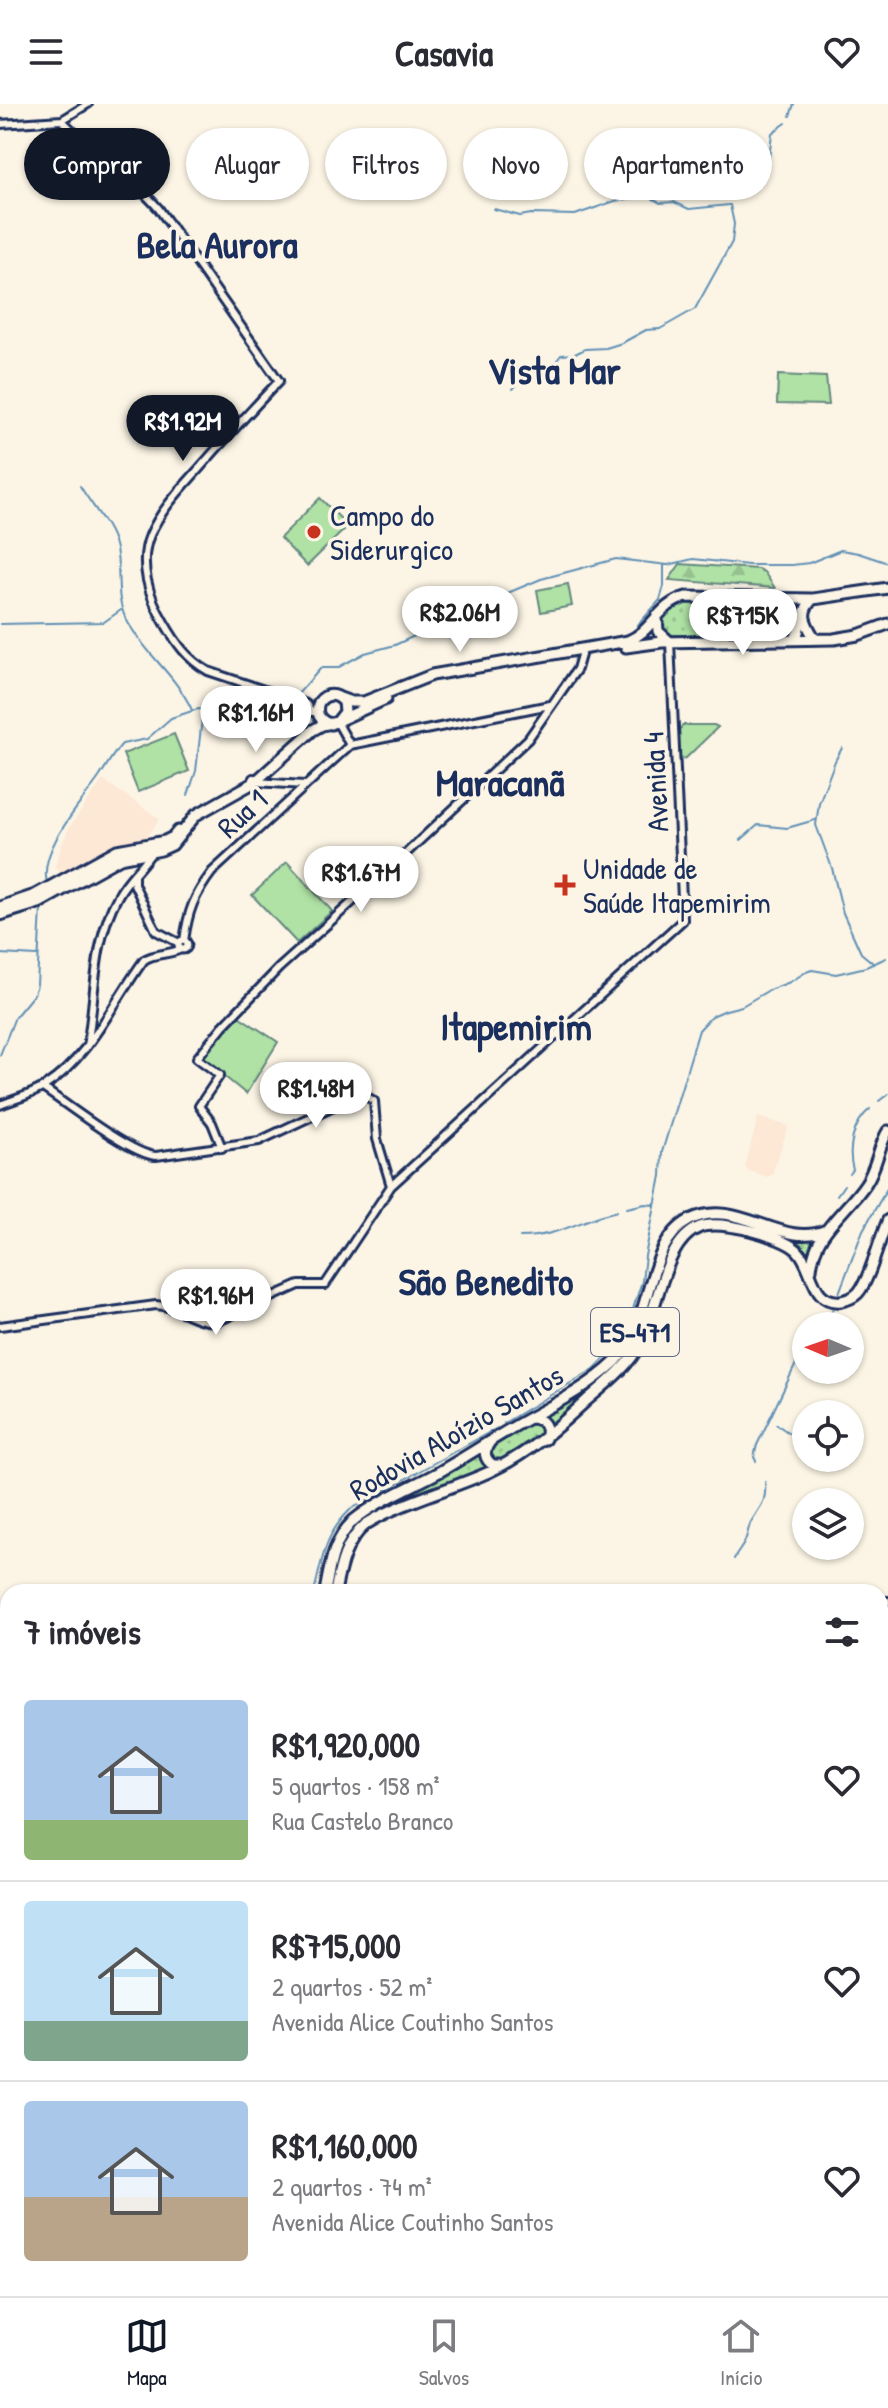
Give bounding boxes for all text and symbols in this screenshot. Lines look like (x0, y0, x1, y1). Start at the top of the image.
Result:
text: Casavia (395, 28, 493, 77)
icon: menu (24, 30, 68, 74)
icon: heart (820, 30, 864, 74)
chip: Comprar (24, 128, 170, 200)
chip: Alugar (186, 128, 309, 200)
chip: Filtros (325, 128, 447, 200)
chip: Novo (463, 128, 568, 200)
chip: Apartamento (584, 128, 772, 200)
district label: Bela Aurora (136, 218, 298, 270)
district label: Vista Mar (487, 344, 621, 396)
pin: R$1.92M (109, 395, 257, 463)
text: R$1.92M (144, 403, 222, 438)
place label: Campo do Siderurgico (330, 495, 453, 569)
marker: Campo do Siderurgico (305, 523, 323, 541)
pin: R$2.06M (386, 586, 534, 654)
pin: R$715K (678, 589, 808, 657)
text: R$2.06M (420, 594, 500, 629)
text: R$715K (707, 597, 779, 632)
pin: R$1.16M (182, 686, 330, 754)
text: R$1.16M (218, 694, 294, 729)
street label: Avenida 4 (632, 731, 678, 833)
district label: Maracanã (436, 756, 564, 808)
street label: Rua 1 (208, 780, 276, 846)
pin: R$1.67M (287, 846, 435, 914)
place label: Unidade de Saúde Itapemirim (583, 848, 771, 922)
text: R$1.67M (322, 854, 400, 889)
marker: Unidade de Saúde Itapemirim (554, 874, 576, 896)
district label: Itapemirim (440, 1000, 592, 1053)
pin: R$1.48M (242, 1062, 390, 1130)
text: R$1.48M (278, 1070, 354, 1105)
district label: São Benedito (399, 1255, 574, 1307)
pin: R$1.96M (142, 1269, 290, 1337)
text: R$1.96M (178, 1277, 254, 1312)
road number: ES-471 (591, 1308, 679, 1356)
north arrow (792, 1312, 864, 1384)
map controls (792, 1312, 864, 1560)
street label: Rodovia Aloízio Santos (342, 1355, 570, 1509)
button: locate (792, 1400, 864, 1472)
button: layers (792, 1488, 864, 1560)
text: 7 imóveis (24, 1609, 141, 1655)
icon: filters (820, 1610, 864, 1654)
text: R$1,920,000 (272, 1722, 420, 1768)
icon: home (88, 1732, 184, 1828)
icon: heart (820, 1758, 864, 1802)
text: 5 quartos · 158 m² (272, 1768, 440, 1803)
text: Rua Castelo Branco (272, 1803, 453, 1838)
text: R$715,000 (272, 1923, 401, 1969)
icon: home (88, 1933, 184, 2029)
icon: heart (820, 1959, 864, 2003)
text: 2 quartos · 52 m² (272, 1969, 432, 2004)
text: Avenida Alice Coutinho Santos (272, 2004, 554, 2039)
text: R$1,160,000 (272, 2123, 418, 2169)
icon: home (88, 2133, 184, 2229)
icon: heart (820, 2159, 864, 2203)
text: 2 quartos · 74 m² (272, 2169, 432, 2204)
text: Avenida Alice Coutinho Santos (272, 2204, 554, 2239)
tab: Mapa (125, 2314, 169, 2392)
tab: Salvos (419, 2314, 469, 2392)
tab: Início (719, 2314, 763, 2392)

